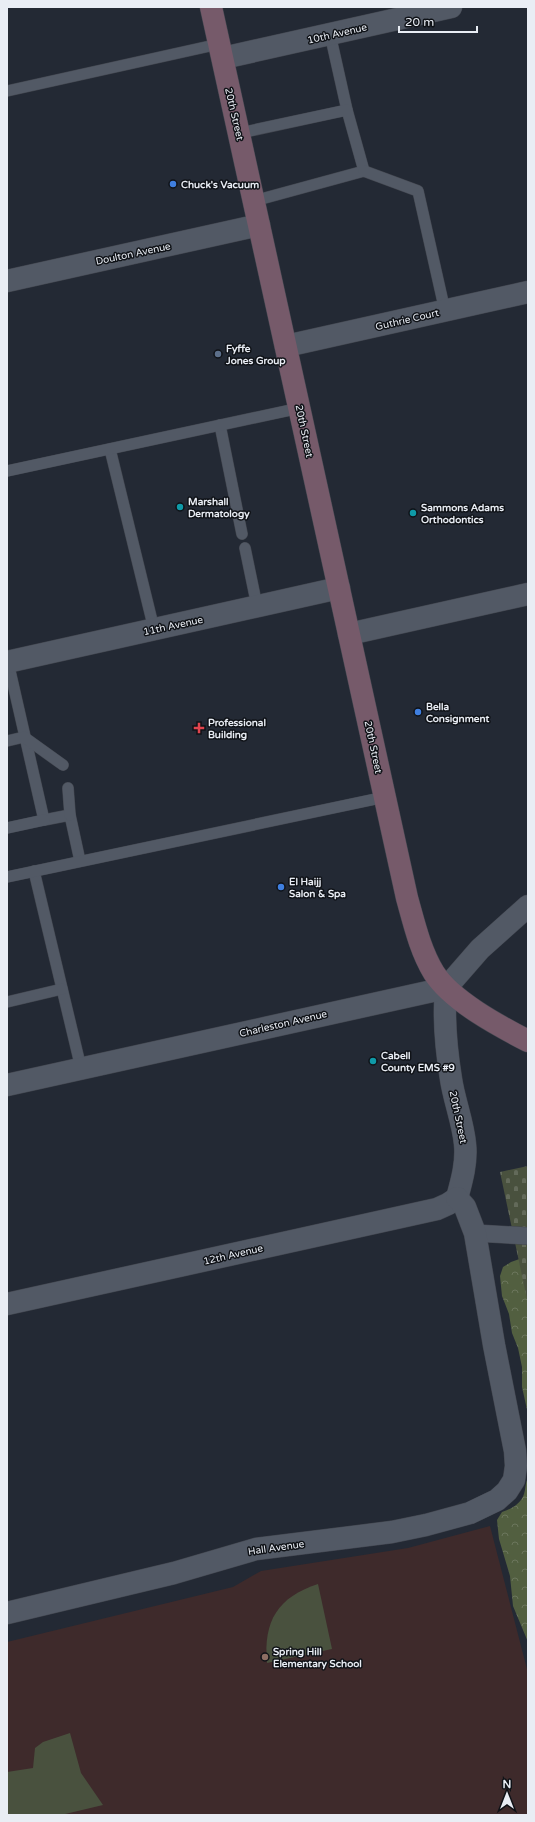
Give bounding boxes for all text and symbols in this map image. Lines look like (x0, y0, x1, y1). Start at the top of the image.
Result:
scale bar (399, 8, 477, 34)
text: 20 m (405, 15, 434, 29)
street label: 10th Avenue (306, 21, 369, 47)
street label: 20th Street (222, 87, 246, 142)
marker: Chuck's Vacuum (168, 179, 178, 189)
place label: Chuck's Vacuum (181, 179, 259, 191)
street label: Doulton Avenue (95, 240, 172, 268)
street label: Guthrie Court (374, 307, 440, 333)
place label: Fyffe Jones Group (225, 343, 286, 367)
marker: Fyffe Jones Group (213, 349, 223, 359)
street label: 20th Street (293, 404, 316, 459)
place label: Marshall Dermatology (188, 496, 250, 520)
marker: Marshall Dermatology (175, 502, 185, 512)
place label: Sammons Adams Orthodontics (421, 502, 504, 526)
marker: Sammons Adams Orthodontics (408, 508, 418, 518)
street label: 11th Avenue (142, 614, 205, 638)
place label: Bella Consignment (426, 701, 489, 725)
marker: Bella Consignment (413, 707, 423, 717)
place label: Professional Building (208, 717, 266, 741)
street label: 20th Street (362, 720, 385, 775)
marker: Professional Building (193, 722, 205, 734)
place label: El Haijj Salon & Spa (289, 876, 346, 900)
marker: El Haijj Salon & Spa (276, 882, 286, 892)
street label: Charleston Avenue (238, 1008, 329, 1040)
place label: Cabell County EMS #9 (381, 1050, 455, 1074)
marker: Cabell County EMS #9 (368, 1056, 378, 1066)
street label: 20th Street (447, 1090, 470, 1145)
street label: 12th Avenue (202, 1242, 265, 1268)
street label: Hall Avenue (247, 1538, 305, 1558)
place label: Spring Hill Elementary School (273, 1646, 362, 1670)
marker: Spring Hill Elementary School (260, 1652, 270, 1662)
north arrow (487, 1774, 527, 1814)
text: N (503, 1778, 511, 1791)

